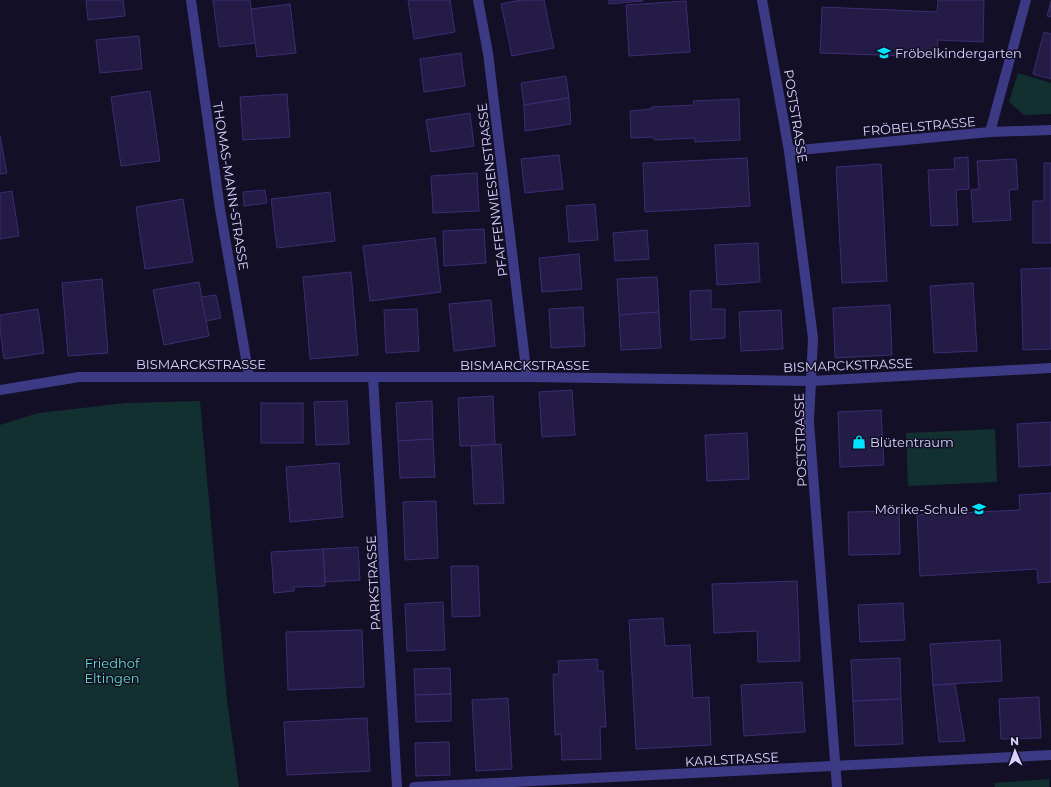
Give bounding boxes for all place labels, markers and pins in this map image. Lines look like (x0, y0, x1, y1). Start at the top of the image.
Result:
school or university icon: Fröbelkindergarten (876, 45, 892, 61)
place label: Fröbelkindergarten (895, 45, 1022, 61)
shop icon: Blütentraum (851, 434, 867, 450)
place label: Blütentraum (870, 434, 954, 450)
place label: Mörike-Schule (875, 501, 968, 517)
school or university icon: Mörike-Schule (971, 501, 987, 517)

